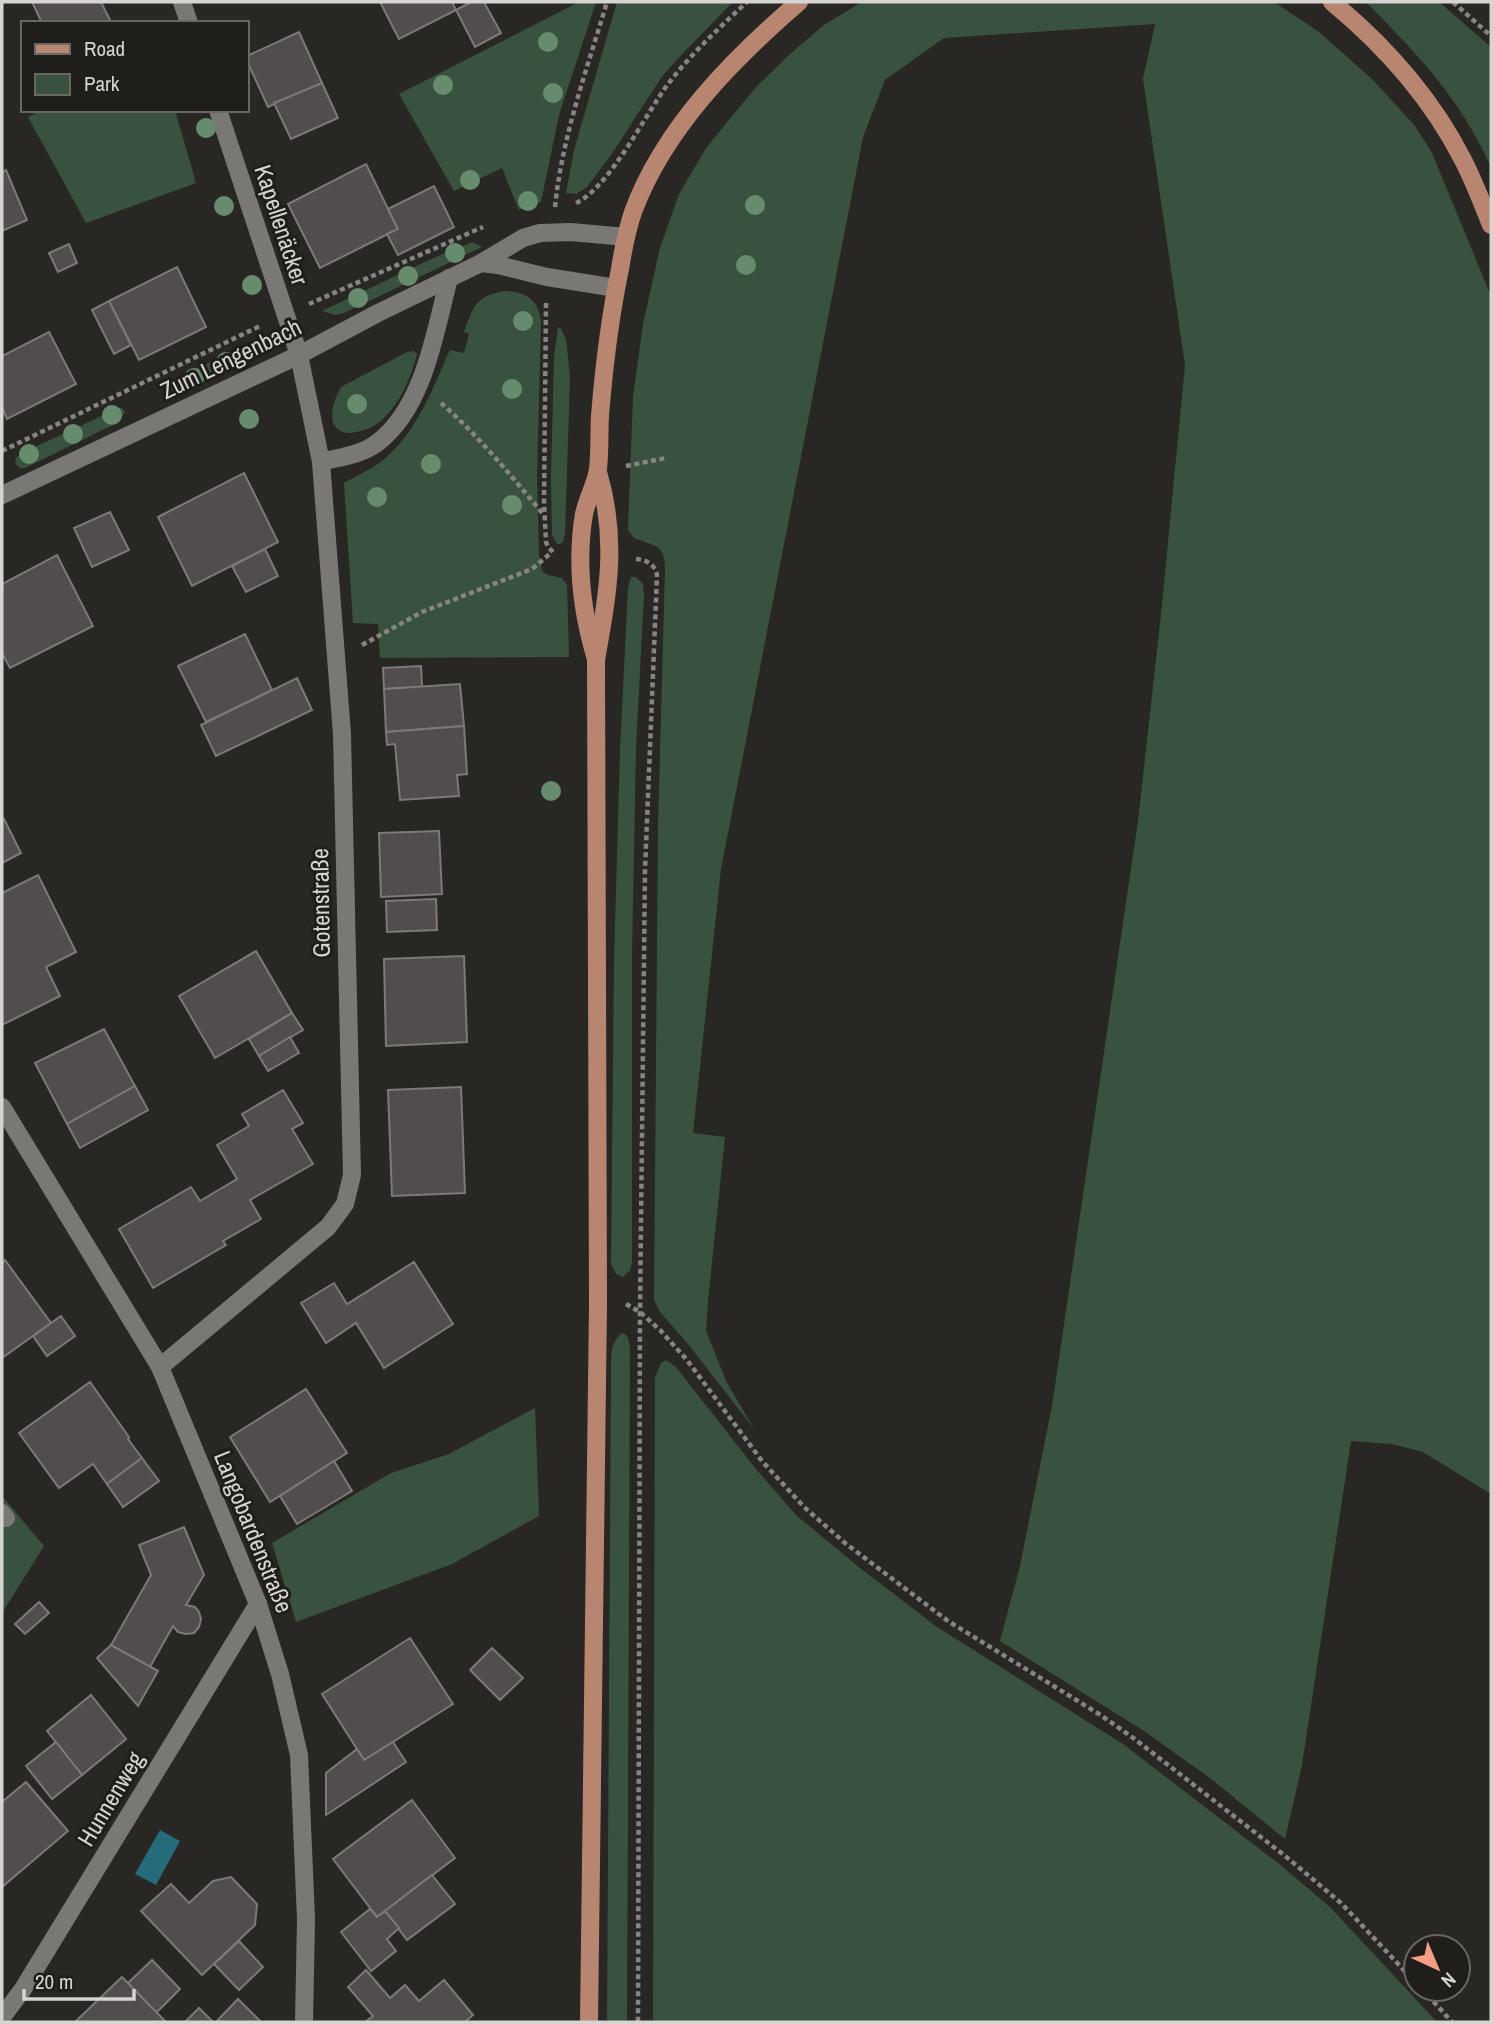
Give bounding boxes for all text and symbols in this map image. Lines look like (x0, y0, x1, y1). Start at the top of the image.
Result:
legend (21, 21, 248, 112)
text: Road (84, 34, 125, 63)
text: Park (84, 69, 120, 98)
street label: Kapellenäcker (247, 160, 317, 289)
street label: Zum Lengenbach (155, 310, 306, 406)
street label: Gotenstraße (303, 848, 337, 958)
street label: Langobardenstraße (207, 1446, 301, 1617)
street label: Hunnenweg (69, 1745, 151, 1852)
north arrow (1402, 1933, 1472, 2003)
scale bar (24, 1958, 135, 2002)
text: 20 m (35, 1967, 73, 1996)
text: N (1436, 1967, 1462, 1993)

